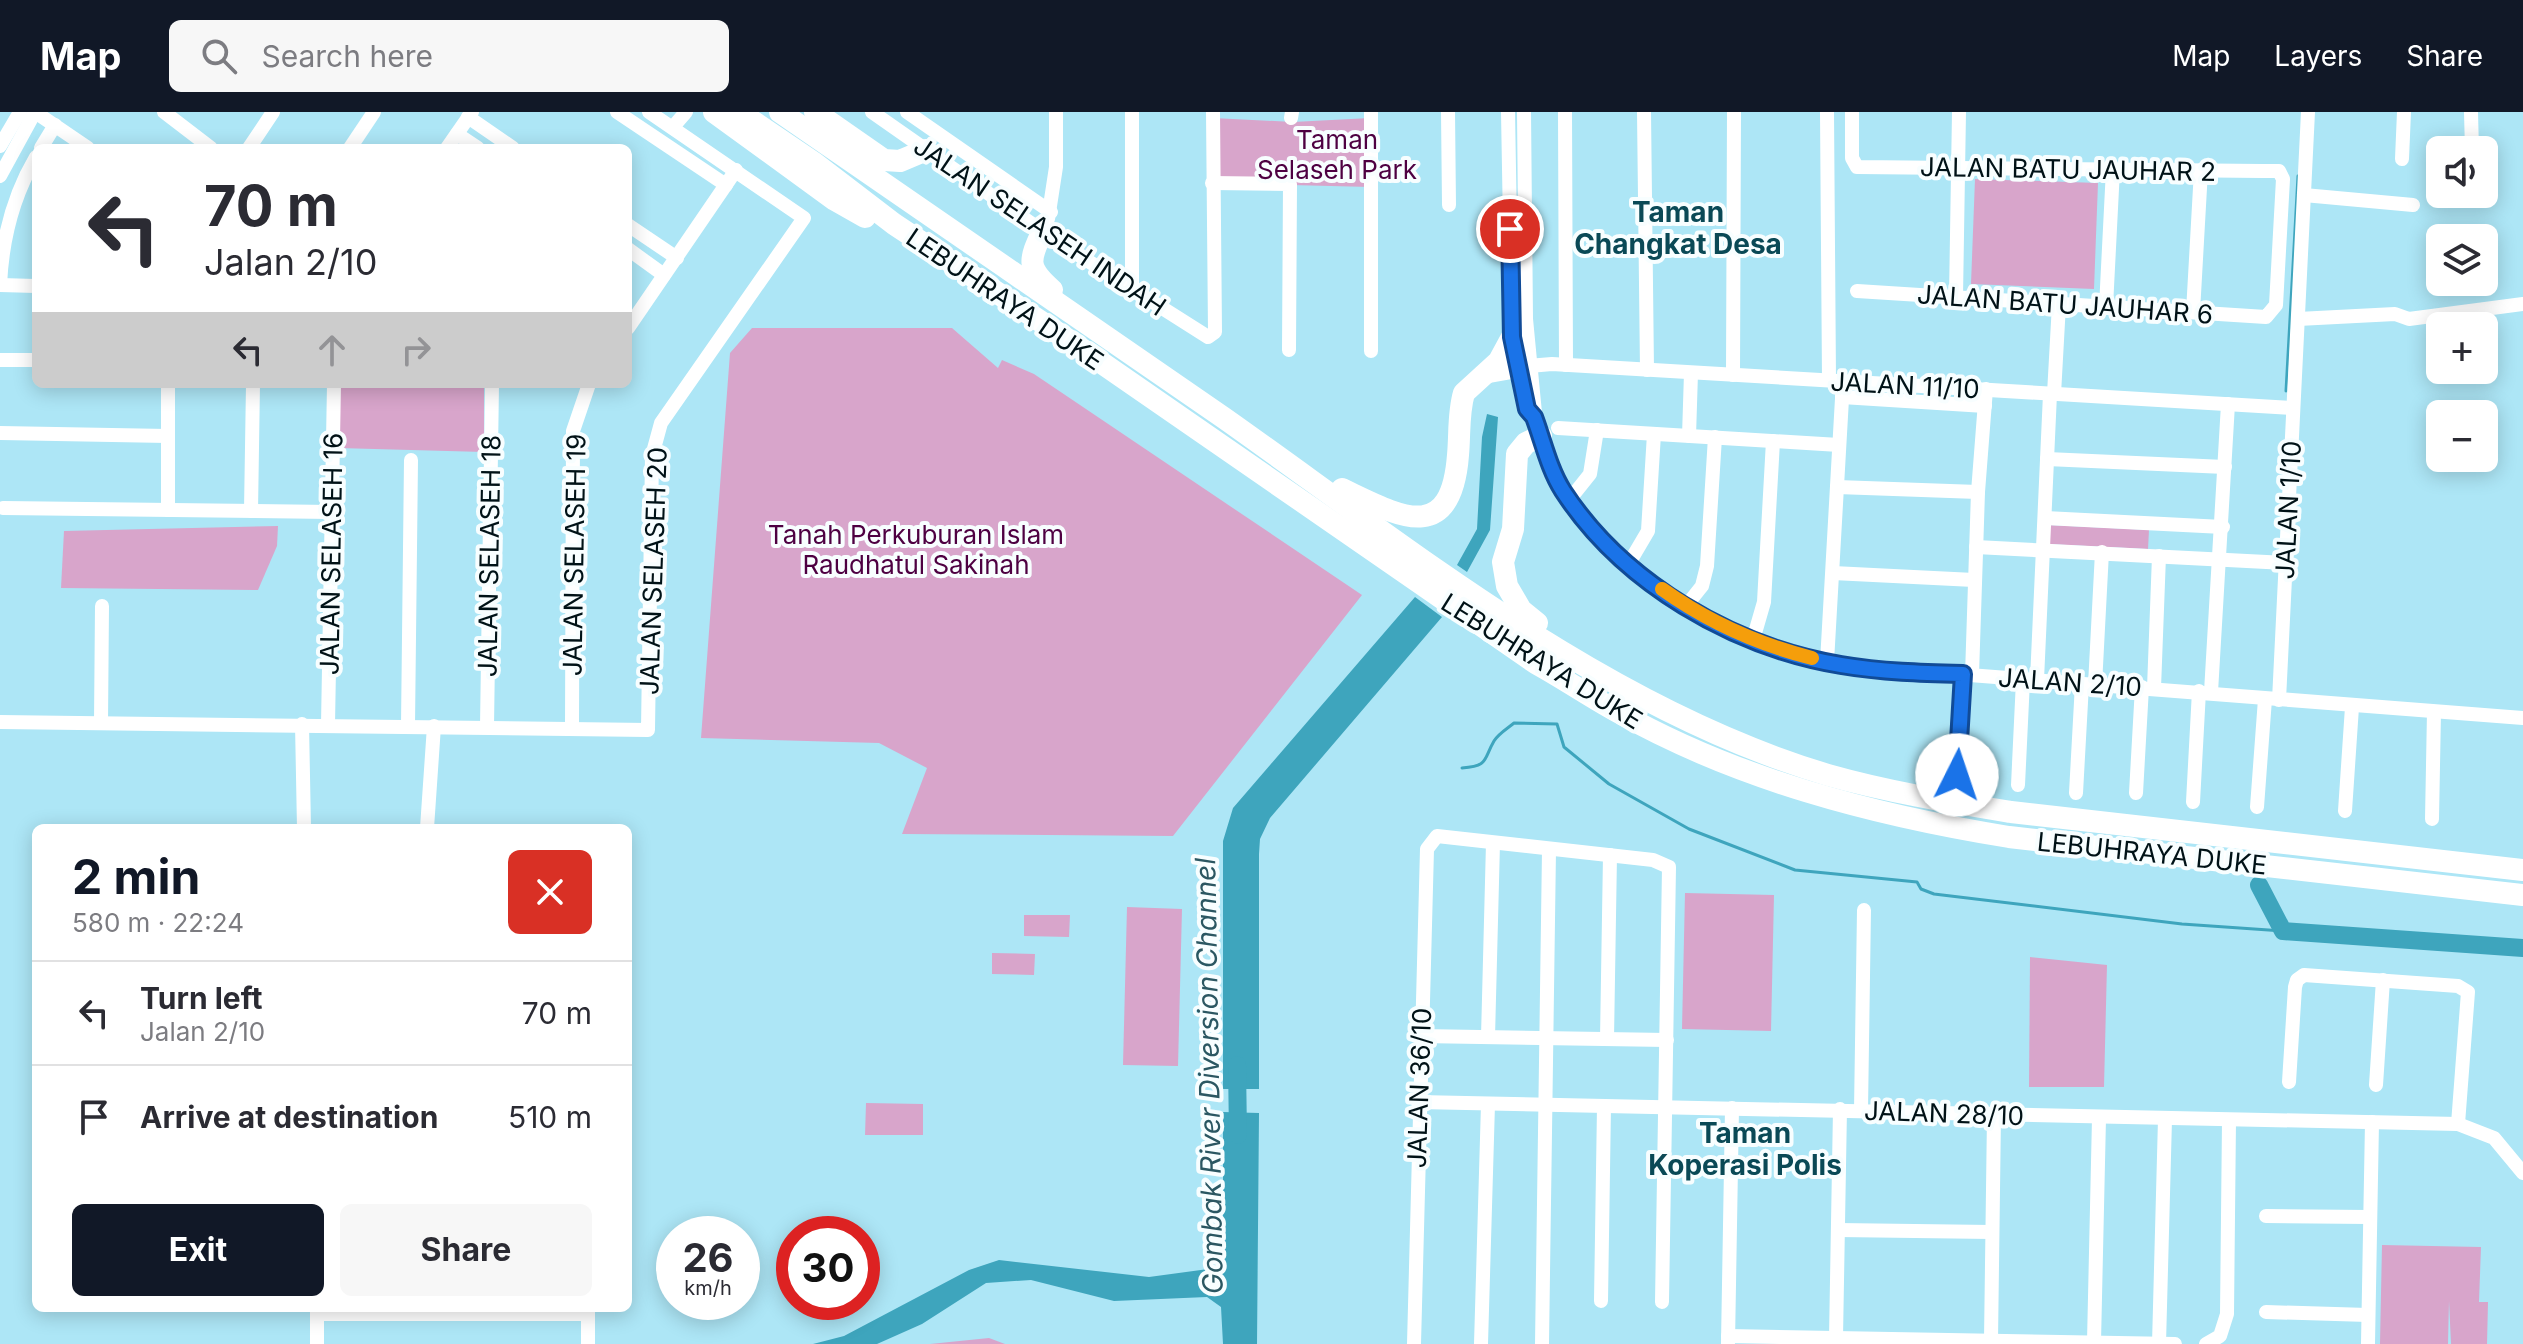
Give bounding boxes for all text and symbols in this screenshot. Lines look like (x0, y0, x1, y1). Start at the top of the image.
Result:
search box (169, 20, 729, 92)
text: Map (40, 33, 121, 79)
icon: search (197, 34, 241, 78)
text: Search here (261, 38, 433, 74)
text: Map (2172, 39, 2230, 73)
text: Layers (2274, 39, 2362, 73)
text: Share (2406, 39, 2483, 73)
park label: Taman Selaseh Park (1257, 124, 1417, 185)
street label: JALAN SELASEH INDAH (908, 130, 1172, 322)
map controls (2426, 136, 2498, 472)
button: sound (2426, 136, 2498, 208)
street label: JALAN BATU JAUHAR 2 (1920, 151, 2216, 187)
text: 70 m (204, 172, 338, 240)
icon: left (72, 176, 176, 280)
pin (1476, 195, 1544, 263)
district label: Taman Changkat Desa (1574, 195, 1782, 261)
icon: arrive (1488, 207, 1532, 251)
street label: LEBUHRAYA DUKE (901, 222, 1109, 376)
button: layers (2426, 224, 2498, 296)
text: Jalan 2/10 (204, 240, 377, 284)
street label: JALAN BATU JAUHAR 6 (1916, 278, 2214, 330)
button: + (2426, 312, 2498, 384)
icon: left (226, 328, 270, 372)
icon: ahead (310, 328, 354, 372)
icon: right (394, 328, 438, 372)
street label: JALAN 11/10 (1830, 366, 1980, 404)
button: − (2426, 400, 2498, 472)
street label: JALAN SELASEH 16 (313, 433, 349, 675)
street label: JALAN SELASEH 19 (556, 434, 592, 676)
street label: JALAN SELASEH 18 (471, 435, 507, 677)
street label: JALAN 1/10 (2269, 440, 2307, 580)
street label: JALAN SELASEH 20 (633, 447, 673, 695)
park label: Tanah Perkuburan Islam Raudhatul Sakinah (768, 519, 1064, 580)
street label: LEBUHRAYA DUKE (1436, 587, 1648, 735)
street label: JALAN 2/10 (1997, 662, 2143, 702)
position arrow (1915, 733, 1999, 817)
street label: LEBUHRAYA DUKE (2036, 826, 2268, 880)
text: 2 min (72, 847, 200, 906)
button: close (508, 850, 592, 934)
water label: Gombak River Diversion Channel (1188, 857, 1230, 1294)
text: 580 m · 22:24 (72, 907, 244, 938)
text: Turn left (140, 980, 262, 1016)
icon: left (72, 991, 116, 1035)
text: 70 m (522, 995, 592, 1031)
street label: JALAN 36/10 (1401, 1007, 1437, 1169)
text: Jalan 2/10 (140, 1016, 265, 1047)
icon: arrive (72, 1095, 116, 1139)
street label: JALAN 28/10 (1863, 1095, 2025, 1131)
text: Arrive at destination (140, 1099, 438, 1135)
text: 510 m (508, 1099, 592, 1135)
district label: Taman Koperasi Polis (1648, 1116, 1842, 1182)
button: Exit (72, 1204, 324, 1296)
button: Share (340, 1204, 592, 1296)
speed limit sign: 30 (776, 1216, 880, 1320)
text: 26 (682, 1233, 734, 1282)
text: km/h (684, 1276, 732, 1300)

